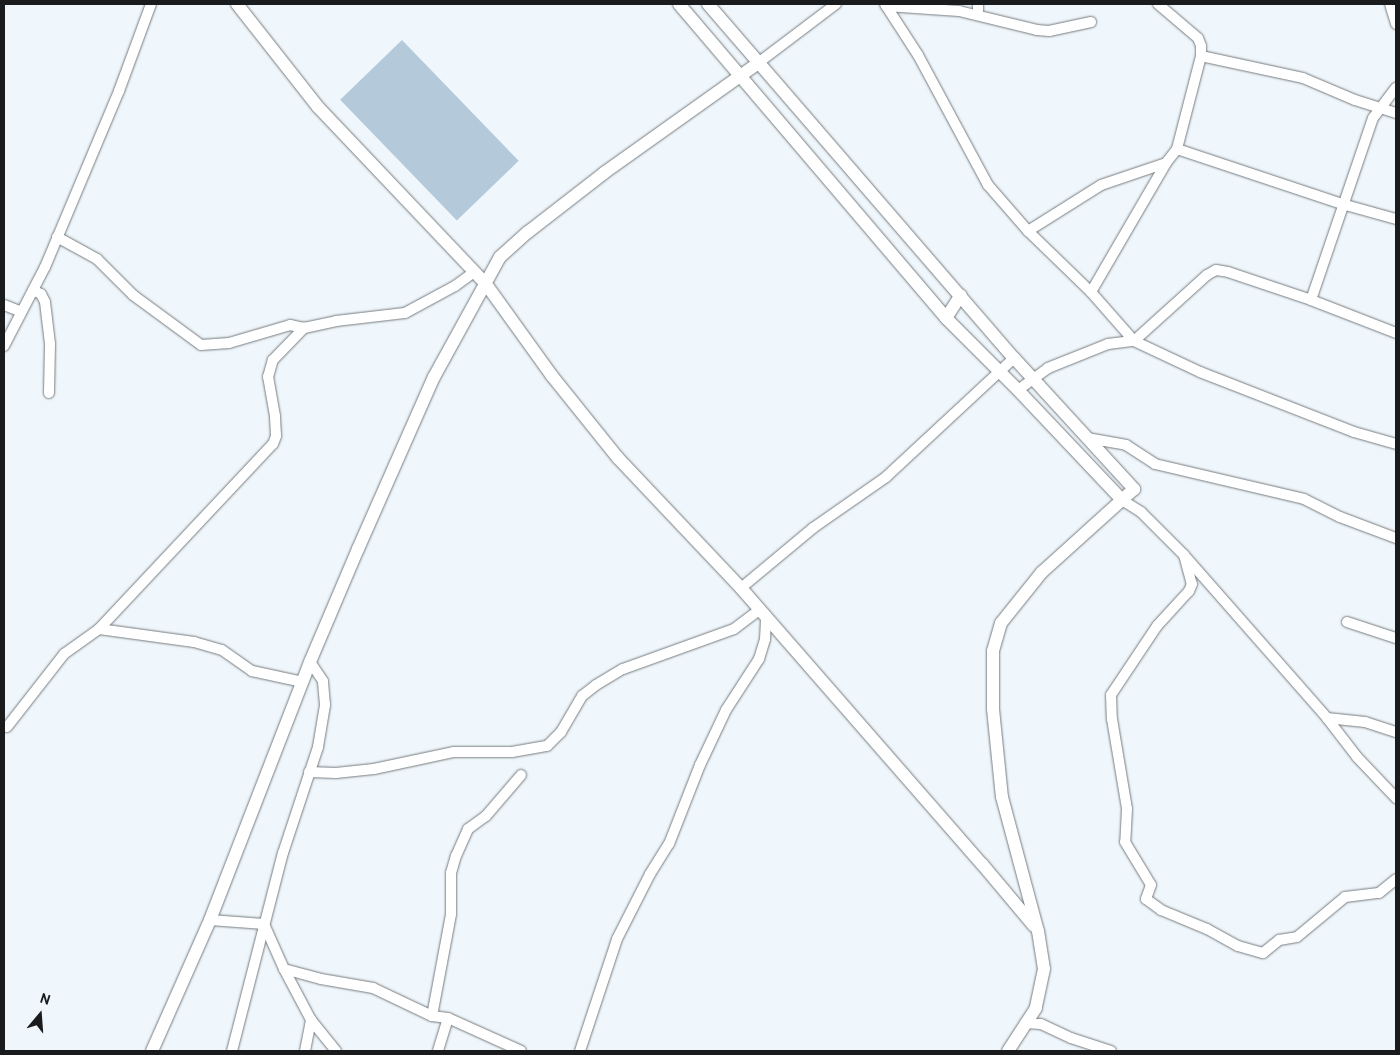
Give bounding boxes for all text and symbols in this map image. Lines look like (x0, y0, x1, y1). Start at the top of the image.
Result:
north arrow (15, 990, 65, 1040)
text: N (37, 991, 52, 1010)

